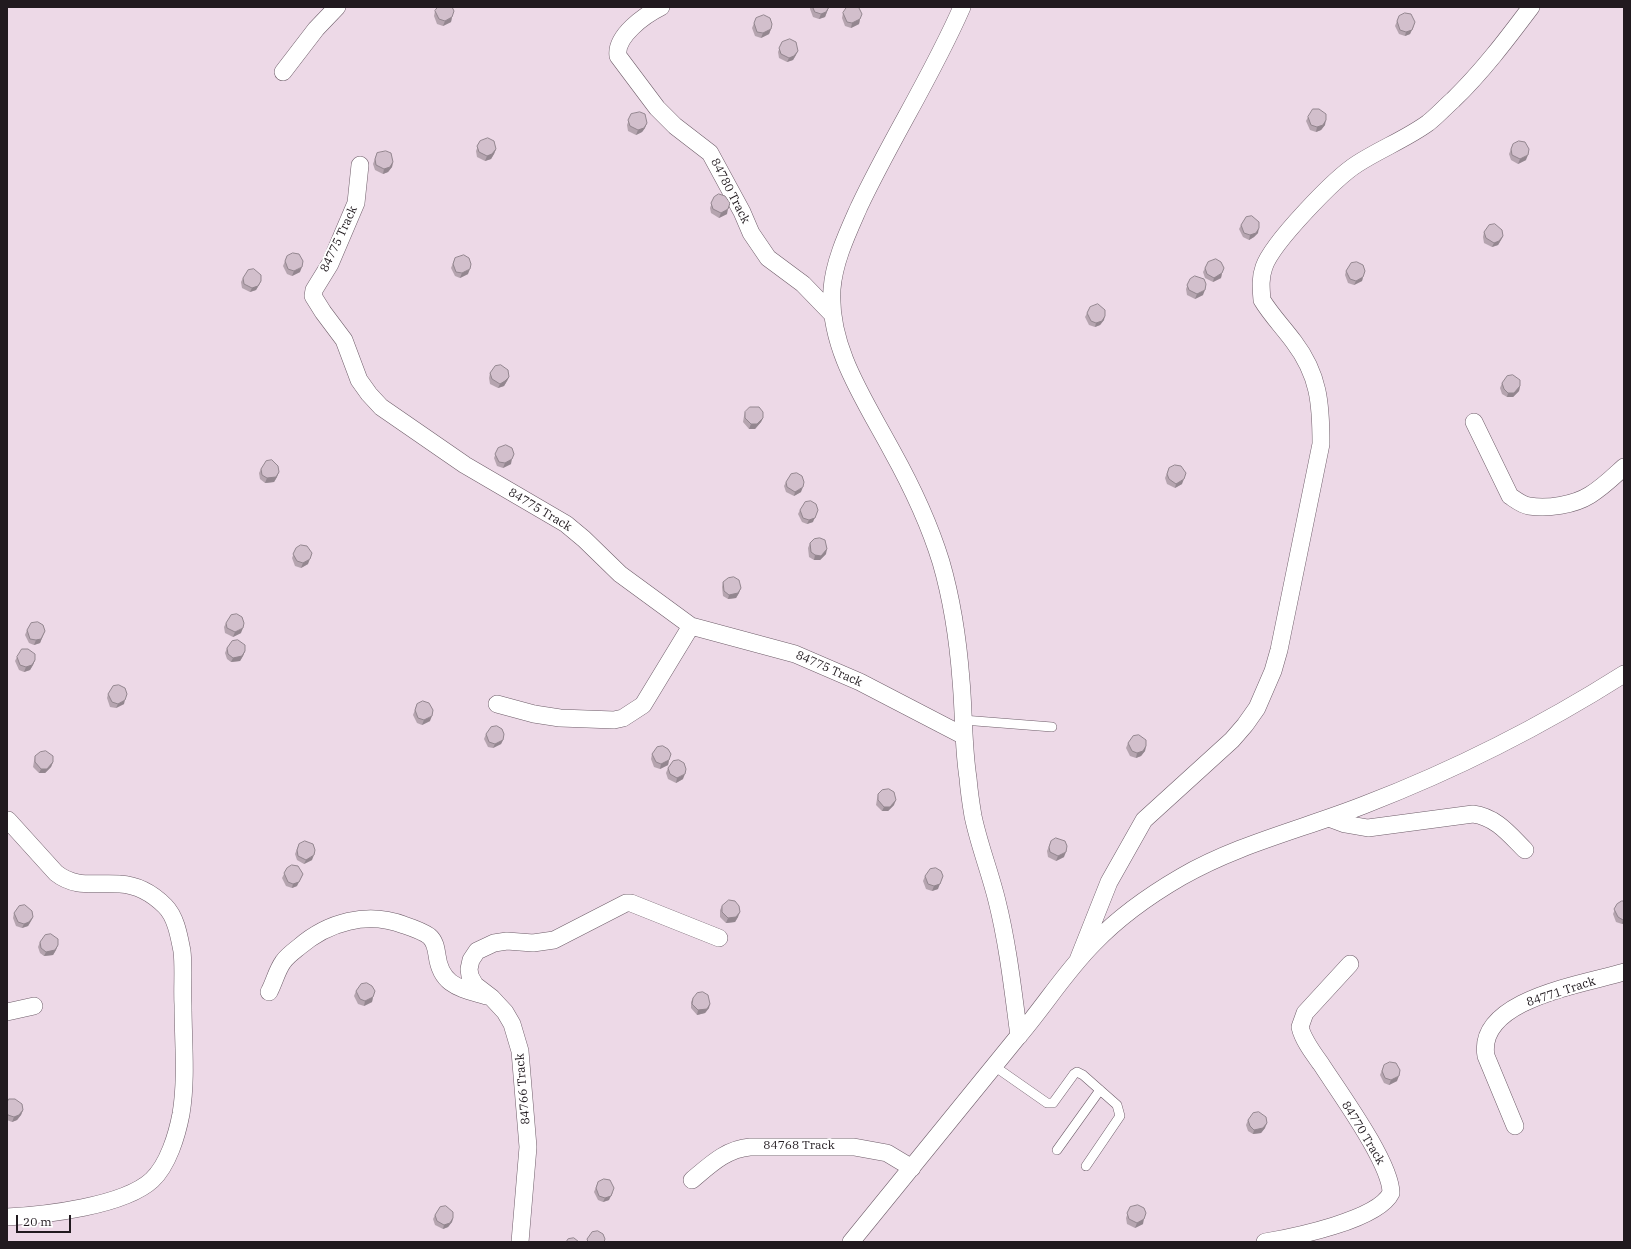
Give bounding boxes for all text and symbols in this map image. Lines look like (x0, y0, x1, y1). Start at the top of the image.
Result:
street label: 84780 Track (707, 156, 753, 226)
street label: 84775 Track (317, 204, 361, 274)
street label: 84775 Track (506, 485, 574, 535)
street label: 84775 Track (793, 648, 865, 690)
street label: 84771 Track (1525, 974, 1597, 1010)
street label: 84766 Track (513, 1053, 533, 1125)
street label: 84770 Track (1338, 1099, 1388, 1167)
street label: 84768 Track (763, 1139, 835, 1153)
scale bar (18, 1207, 73, 1233)
text: 20 m (23, 1214, 52, 1229)

